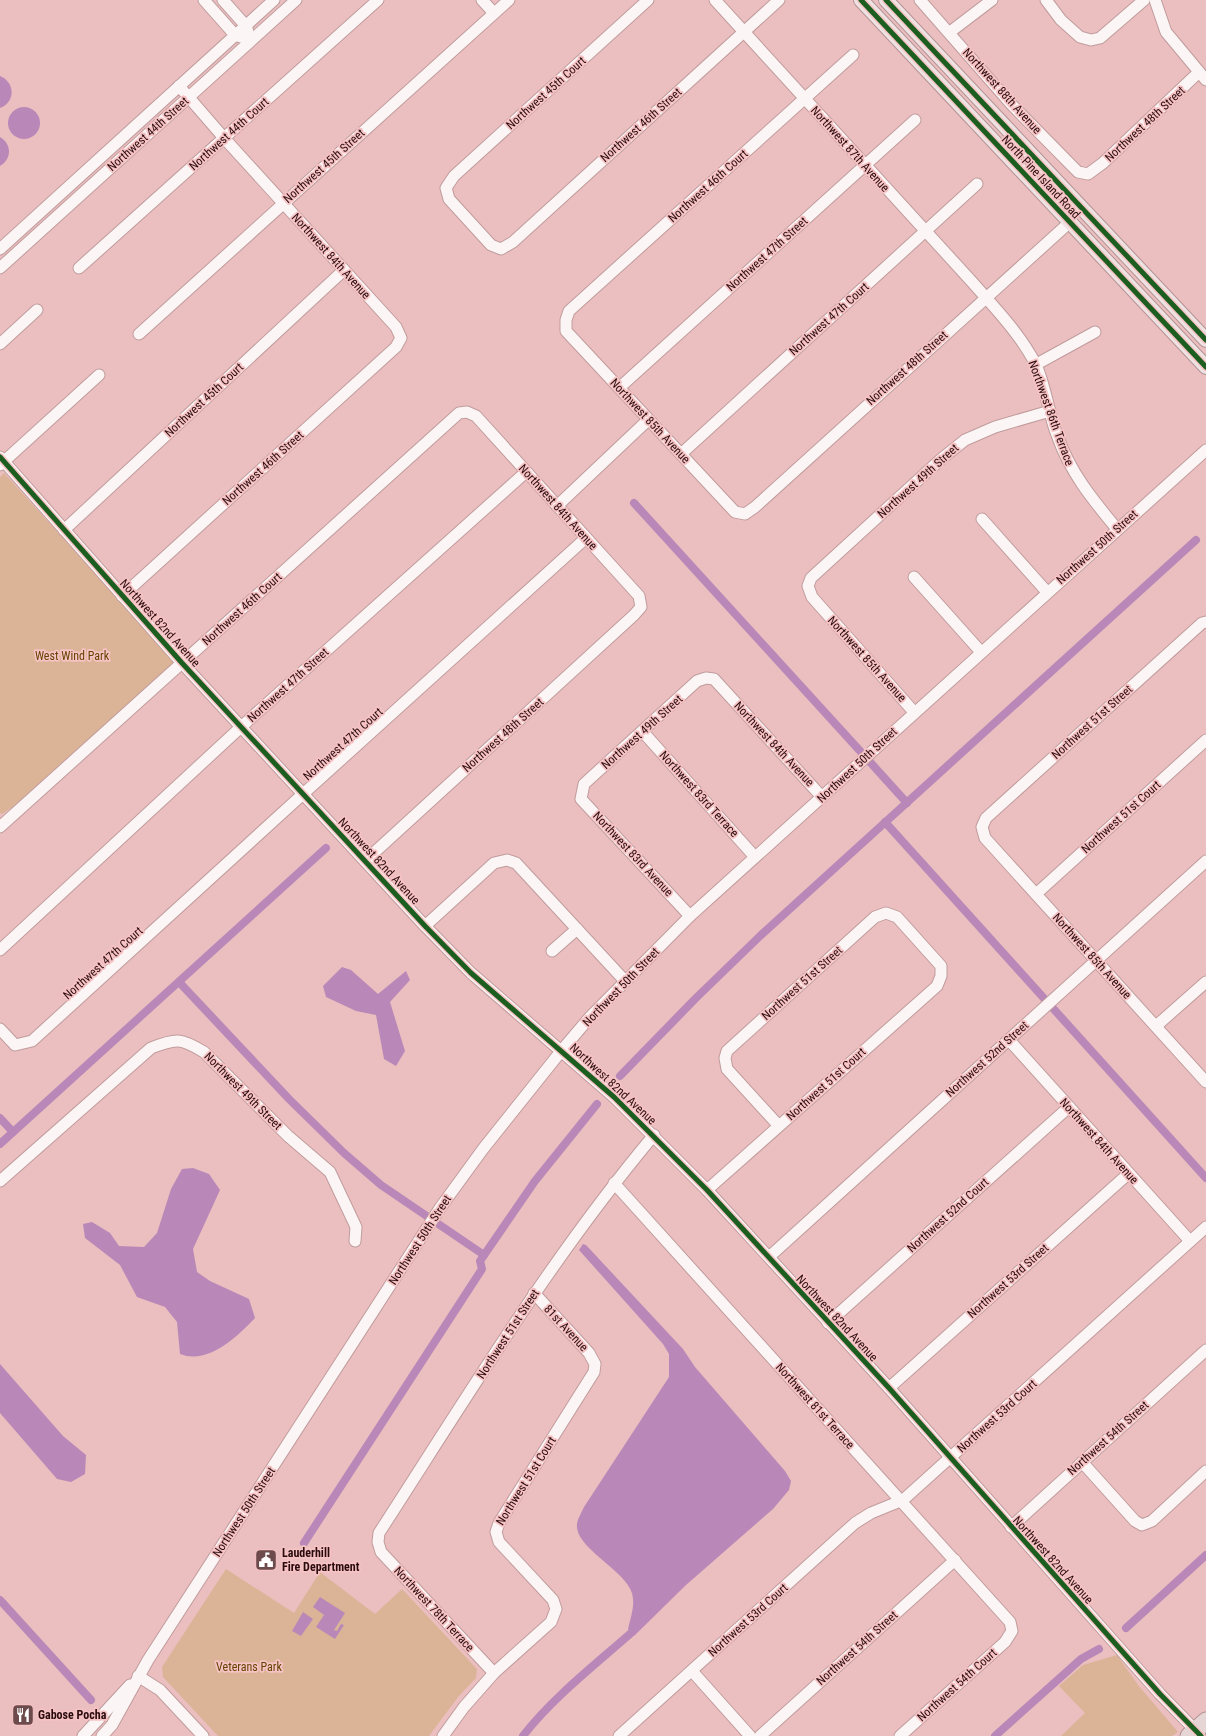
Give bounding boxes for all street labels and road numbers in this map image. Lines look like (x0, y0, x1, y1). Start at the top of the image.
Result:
street label: Northwest 88th Avenue (960, 45, 1044, 137)
street label: Northwest 45th Court (503, 53, 589, 132)
street label: Northwest 48th Street (1102, 83, 1188, 165)
street label: Northwest 46th Street (598, 85, 685, 165)
street label: Northwest 44th Street (105, 94, 192, 174)
street label: Northwest 44th Court (186, 94, 272, 173)
street label: Northwest 87th Avenue (808, 103, 892, 195)
street label: Northwest 45th Street (281, 126, 368, 206)
street label: North Pine Island Road (999, 132, 1083, 222)
street label: Northwest 46th Court (665, 146, 751, 225)
street label: Northwest 84th Avenue (289, 210, 373, 302)
street label: Northwest 47th Street (724, 214, 811, 294)
street label: Northwest 47th Court (786, 279, 872, 358)
street label: Northwest 48th Street (864, 328, 951, 408)
street label: Northwest 86th Terrace (1025, 358, 1077, 468)
street label: Northwest 45th Court (162, 360, 246, 440)
street label: Northwest 85th Avenue (607, 376, 693, 466)
street label: Northwest 46th Street (220, 428, 307, 508)
street label: Northwest 49th Street (875, 441, 962, 521)
street label: Northwest 84th Avenue (516, 461, 600, 553)
street label: Northwest 50th Street (1054, 507, 1141, 587)
street label: Northwest 46th Court (199, 569, 285, 648)
street label: Northwest 82nd Avenue (117, 576, 203, 670)
street label: Northwest 85th Avenue (825, 613, 909, 705)
street label: Northwest 47th Street (245, 645, 332, 725)
street label: Northwest 51st Street (1049, 682, 1136, 762)
street label: Northwest 49th Street (599, 692, 686, 772)
street label: Northwest 48th Street (460, 695, 547, 775)
street label: Northwest 84th Avenue (731, 699, 817, 789)
street label: Northwest 47th Court (300, 704, 386, 783)
street label: Northwest 50th Street (814, 724, 900, 806)
street label: Northwest 83rd Terrace (657, 748, 742, 840)
street label: Northwest 51st Court (1079, 777, 1164, 856)
street label: Northwest 83rd Avenue (590, 809, 676, 899)
street label: Northwest 82nd Avenue (335, 815, 423, 907)
street label: Northwest 85th Avenue (1050, 910, 1134, 1002)
street label: Northwest 47th Court (60, 923, 146, 1002)
street label: Northwest 51st Street (759, 943, 846, 1023)
street label: Northwest 50th Street (580, 944, 662, 1029)
street label: Northwest 52nd Street (943, 1018, 1032, 1100)
street label: Northwest 82nd Avenue (567, 1040, 659, 1128)
street label: Northwest 51st Court (784, 1044, 869, 1123)
street label: Northwest 49th Street (201, 1049, 285, 1133)
street label: Northwest 84th Avenue (1057, 1095, 1141, 1187)
street label: Northwest 52nd Court (905, 1175, 992, 1255)
street label: Northwest 50th Street (386, 1192, 454, 1287)
street label: Northwest 53rd Street (965, 1241, 1052, 1321)
street label: Northwest 82nd Avenue (793, 1272, 881, 1364)
street label: Northwest 51st Street (474, 1286, 542, 1381)
street label: 81st Avenue (541, 1302, 591, 1354)
street label: Northwest 81st Terrace (773, 1360, 857, 1452)
street label: Northwest 53rd Court (954, 1376, 1040, 1455)
street label: Northwest 54th Street (1065, 1398, 1152, 1478)
street label: Northwest 51st Court (493, 1434, 559, 1528)
street label: Northwest 50th Street (210, 1464, 278, 1559)
street label: Northwest 82nd Avenue (1010, 1513, 1096, 1607)
street label: Northwest 78th Terrace (391, 1564, 477, 1655)
street label: Northwest 53rd Court (705, 1580, 791, 1659)
street label: Northwest 54th Street (814, 1608, 901, 1688)
street label: Northwest 54th Court (914, 1645, 1000, 1724)

